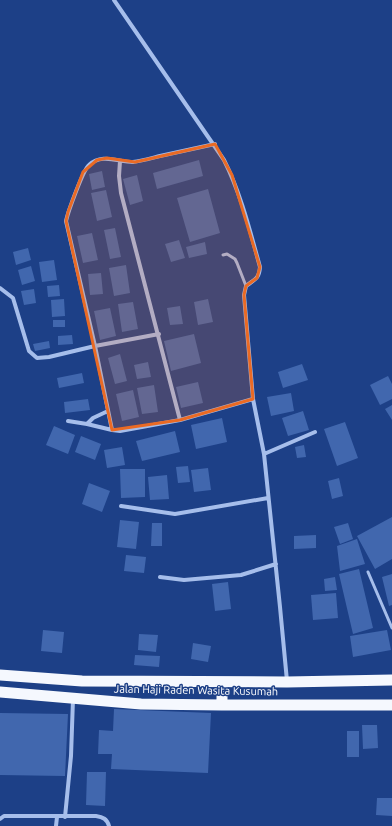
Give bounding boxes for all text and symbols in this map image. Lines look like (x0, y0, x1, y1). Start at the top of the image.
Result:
street label: Jalan Haji Raden Wasita Kusumah (114, 683, 278, 697)

